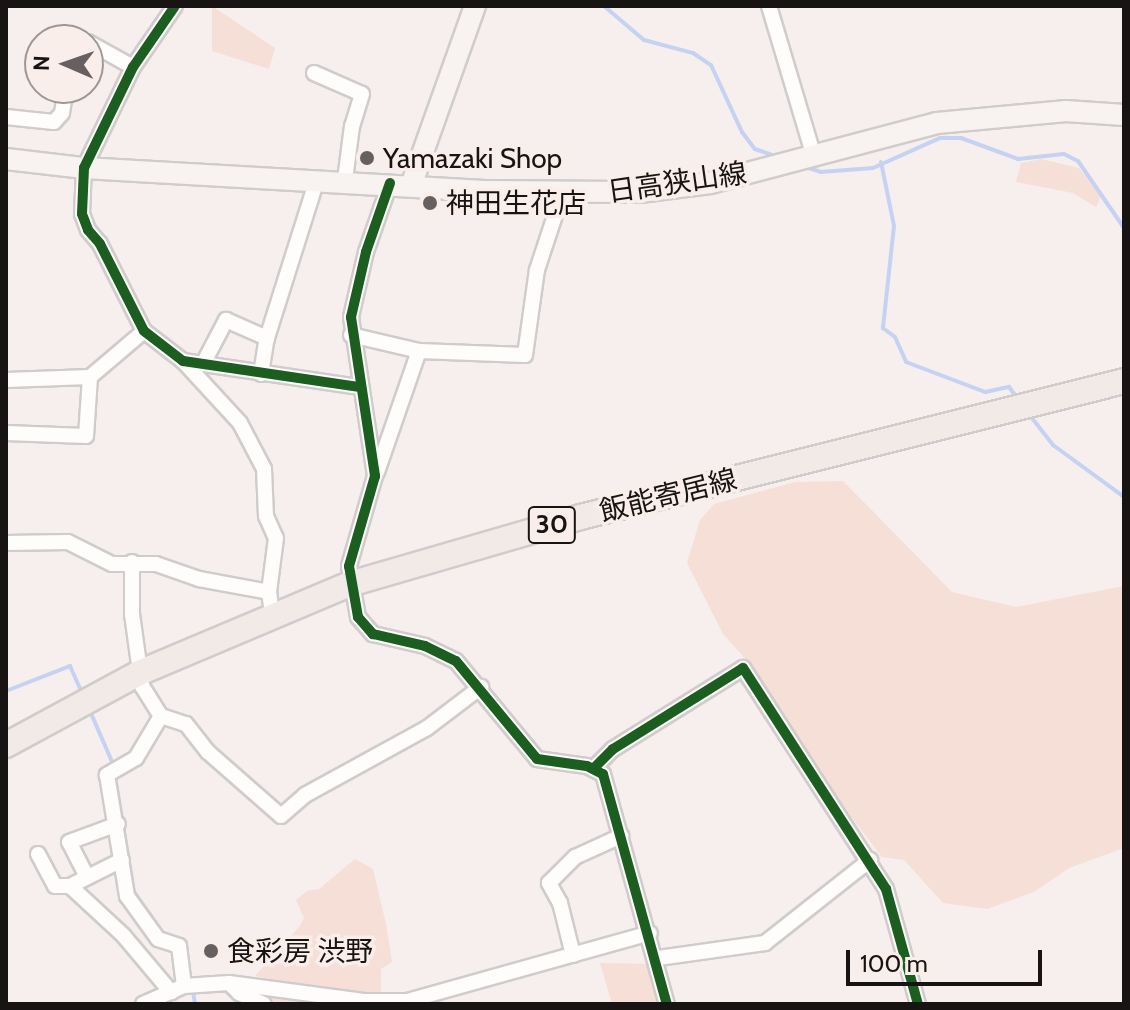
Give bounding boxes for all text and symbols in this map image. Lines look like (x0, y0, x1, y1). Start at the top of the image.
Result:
north arrow (24, 24, 104, 104)
text: N (28, 55, 55, 71)
place label: Yamazaki Shop (383, 141, 562, 175)
marker: Yamazaki Shop (358, 149, 376, 167)
street label: 日高狭山線 (605, 156, 749, 208)
place label: 神田生花店 (446, 186, 586, 220)
marker: 神田生花店 (421, 194, 439, 212)
street label: 飯能寄居線 (596, 462, 740, 528)
road number: 30 (526, 503, 578, 547)
place label: 食彩房 渋野 (227, 934, 373, 968)
scale bar (850, 934, 1046, 984)
marker: 食彩房 渋野 (202, 942, 220, 960)
text: 100 m (860, 949, 928, 978)

